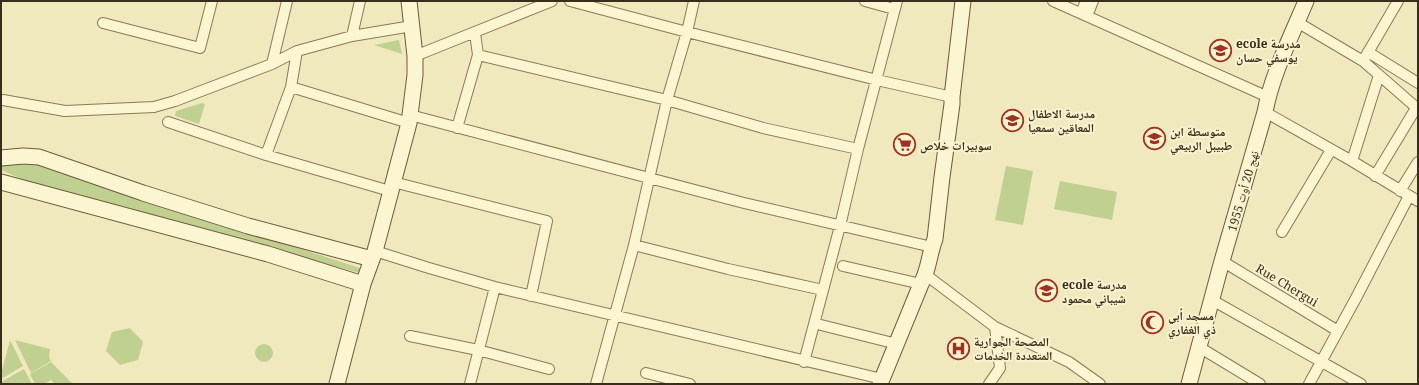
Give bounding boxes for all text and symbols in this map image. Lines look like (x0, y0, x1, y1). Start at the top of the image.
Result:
place label: ecole مدرسة يوسفي حسان (1236, 35, 1301, 67)
school or university icon: ecole مدرسة يوسفي حسان (1208, 37, 1234, 63)
place label: مدرسة الاطفال المعاقين سمعيا (1028, 105, 1095, 136)
school or university icon: مدرسة الاطفال المعاقين سمعيا (1000, 107, 1026, 133)
place label: متوسطة ابن طبيبل الربيعي (1170, 123, 1232, 155)
school or university icon: متوسطة ابن طبيبل الربيعي (1141, 125, 1167, 151)
supermarket icon: سوبيرات خلاص (892, 132, 918, 158)
place label: سوبيرات خلاص (920, 137, 992, 154)
street label: نهج 20 أوت 1955 (1223, 149, 1263, 233)
street label: Rue Chergui (1253, 260, 1322, 310)
place label: ecole مدرسة شيباني محمود (1062, 276, 1127, 308)
school or university icon: ecole مدرسة شيباني محمود (1034, 278, 1060, 304)
place label: مسجد أبي ذي الغفاري (1168, 307, 1216, 339)
mosque icon: مسجد أبي ذي الغفاري (1140, 309, 1166, 335)
place label: المصحة الجوارية المتعددة الخدمات (974, 333, 1052, 364)
hospital icon: المصحة الجوارية المتعددة الخدمات (945, 335, 971, 361)

